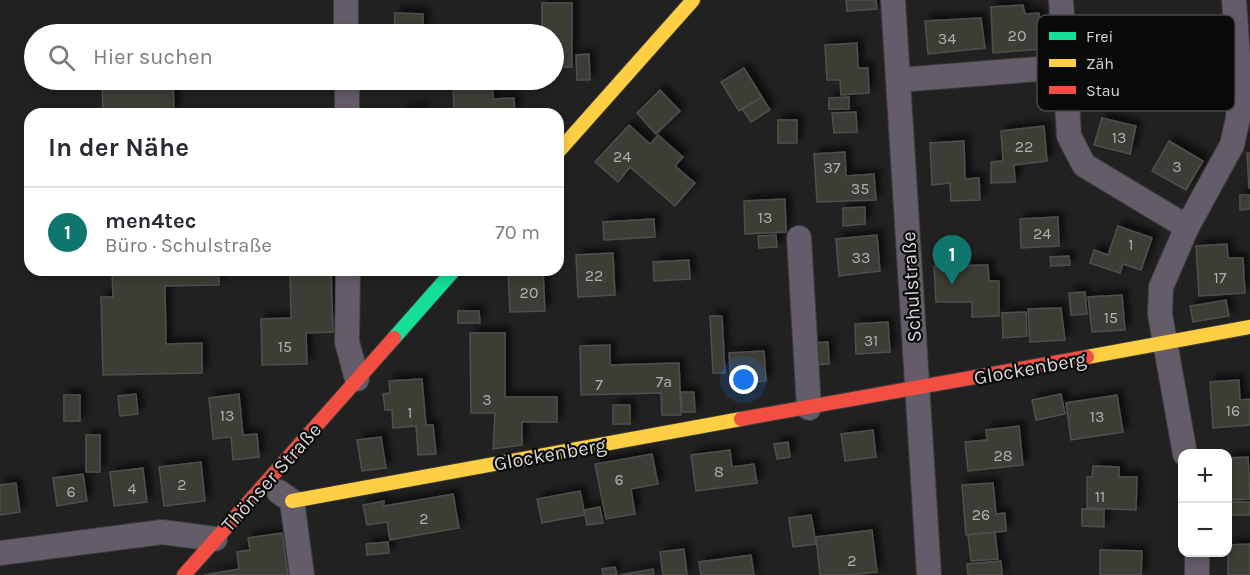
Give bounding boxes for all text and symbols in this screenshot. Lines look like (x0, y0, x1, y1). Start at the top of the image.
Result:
legend (1037, 15, 1235, 111)
search box (24, 24, 564, 90)
house number: 20 (1008, 26, 1026, 45)
text: Frei (1086, 27, 1113, 46)
house number: 34 (938, 29, 956, 48)
icon: search (45, 41, 78, 74)
text: Hier suchen (93, 44, 213, 70)
text: Zäh (1086, 54, 1114, 73)
text: Stau (1086, 81, 1120, 100)
house number: 13 (1112, 128, 1126, 147)
text: In der Nähe (48, 132, 189, 163)
house number: 22 (1015, 137, 1033, 156)
house number: 24 (613, 147, 631, 166)
house number: 3 (1172, 157, 1182, 176)
house number: 37 (824, 158, 841, 177)
house number: 35 (851, 179, 869, 198)
text: men4tec (105, 208, 196, 234)
house number: 13 (758, 208, 772, 227)
text: 1 (64, 221, 71, 244)
text: 70 m (495, 221, 540, 244)
house number: 24 (1033, 224, 1051, 243)
street label: Schulstraße (897, 231, 926, 343)
text: Büro · Schulstraße (105, 234, 272, 257)
house number: 1 (1128, 235, 1134, 254)
pin: 1 (932, 236, 972, 285)
house number: 33 (852, 248, 870, 267)
house number: 22 (585, 266, 603, 285)
house number: 17 (1214, 268, 1227, 287)
house number: 20 (520, 283, 538, 302)
house number: 15 (1104, 308, 1118, 327)
house number: 31 (864, 331, 878, 350)
house number: 15 (278, 337, 292, 356)
street label: Glockenberg (972, 347, 1088, 390)
your location (729, 365, 758, 394)
house number: 7a (656, 372, 672, 391)
house number: 7 (595, 375, 603, 394)
house number: 3 (482, 390, 492, 409)
house number: 16 (1226, 401, 1240, 420)
house number: 1 (407, 403, 413, 422)
house number: 13 (220, 406, 234, 425)
house number: 13 (1090, 407, 1104, 426)
street label: Thönser Straße (217, 418, 326, 536)
street label: Glockenberg (492, 433, 608, 476)
house number: 28 (993, 446, 1013, 465)
map controls (1178, 449, 1232, 557)
button: + (1178, 449, 1232, 503)
house number: 8 (714, 462, 724, 481)
house number: 6 (614, 470, 624, 489)
house number: 2 (177, 475, 187, 494)
house number: 4 (128, 479, 137, 498)
house number: 6 (66, 482, 76, 501)
house number: 11 (1095, 487, 1105, 506)
button: − (1178, 503, 1232, 557)
house number: 26 (972, 505, 990, 524)
house number: 2 (419, 509, 429, 528)
house number: 2 (847, 551, 857, 570)

